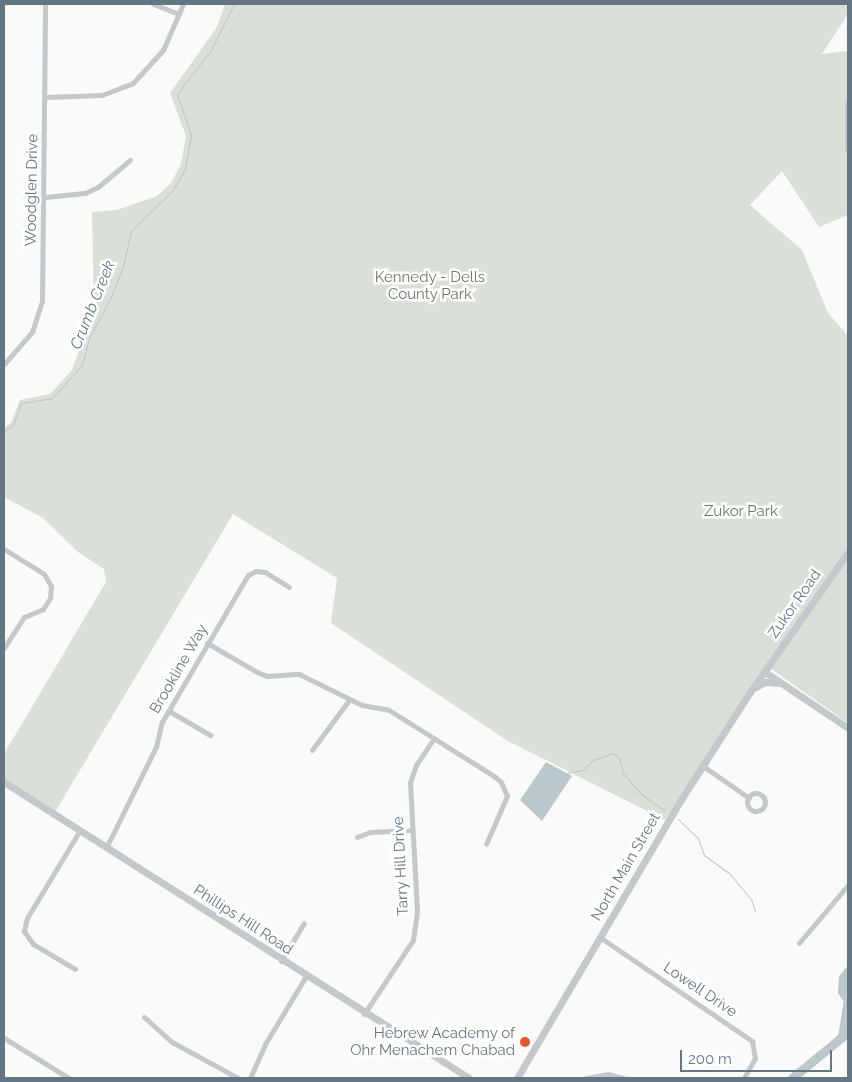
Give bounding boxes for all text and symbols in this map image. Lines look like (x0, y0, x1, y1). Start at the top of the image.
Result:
street label: Woodglen Drive (22, 134, 42, 246)
water label: Crumb Creek (66, 258, 120, 352)
park label: Kennedy - Dells County Park (375, 268, 485, 303)
park label: Zukor Park (704, 503, 778, 521)
street label: Zukor Road (765, 566, 825, 642)
street label: Brookline Way (146, 621, 212, 717)
street label: North Main Street (588, 810, 664, 924)
street label: Tarry Hill Drive (389, 815, 413, 917)
street label: Phillips Hill Road (190, 881, 296, 959)
street label: Lowell Drive (659, 959, 741, 1021)
place label: Hebrew Academy of Ohr Menachem Chabad (350, 1024, 515, 1059)
marker: Hebrew Academy of Ohr Menachem Chabad (519, 1036, 531, 1048)
scale bar (682, 1040, 834, 1072)
text: 200 m (688, 1050, 732, 1068)

